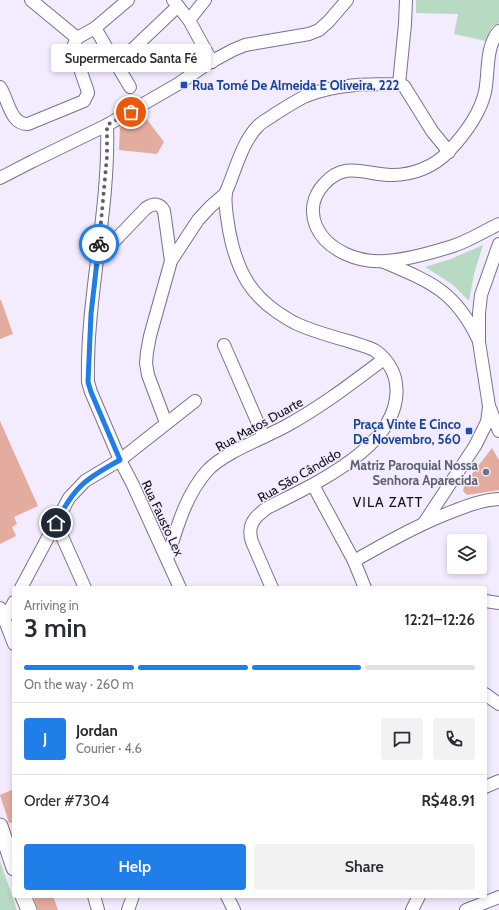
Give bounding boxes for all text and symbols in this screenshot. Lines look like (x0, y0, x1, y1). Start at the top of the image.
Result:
callout: Supermercado Santa Fé (51, 44, 211, 72)
text: Supermercado Santa Fé (65, 50, 197, 66)
place label: Rua Tomé De Almeida E Oliveira, 222 (192, 77, 400, 93)
marker: Rua Tomé De Almeida E Oliveira, 222 (179, 80, 189, 90)
pin (114, 95, 148, 129)
icon: bag (120, 101, 142, 123)
courier (79, 224, 119, 264)
icon: bike (88, 233, 110, 255)
street label: Rua Matos Duarte (212, 393, 306, 455)
place label: Praça Vinte E Cinco De Novembro, 560 (353, 416, 462, 447)
marker: Praça Vinte E Cinco De Novembro, 560 (464, 426, 474, 436)
street label: Rua São Cândido (255, 445, 343, 505)
place label: Matriz Paroquial Nossa Senhora Aparecida (350, 457, 479, 488)
marker: Matriz Paroquial Nossa Senhora Aparecida (481, 467, 491, 477)
street label: Rua Fausto Lex (138, 478, 188, 559)
district label: VILA ZATT (353, 493, 423, 511)
pin (39, 506, 73, 540)
icon: home (45, 512, 67, 534)
map controls (447, 534, 487, 574)
button: layers (447, 534, 487, 574)
text: Arriving in (24, 597, 79, 613)
text: 12:21–12:26 (404, 611, 475, 629)
text: 3 min (24, 612, 87, 644)
text: On the way · 260 m (24, 676, 134, 692)
button: chat (381, 718, 423, 760)
button: phone (433, 718, 475, 760)
text: Jordan (76, 722, 118, 740)
text: J (43, 730, 47, 748)
text: Courier · 4.6 (76, 740, 142, 756)
text: Order #7304 (24, 792, 109, 810)
text: R$48.91 (421, 792, 475, 810)
button: Help (24, 844, 246, 890)
button: Share (254, 844, 475, 890)

